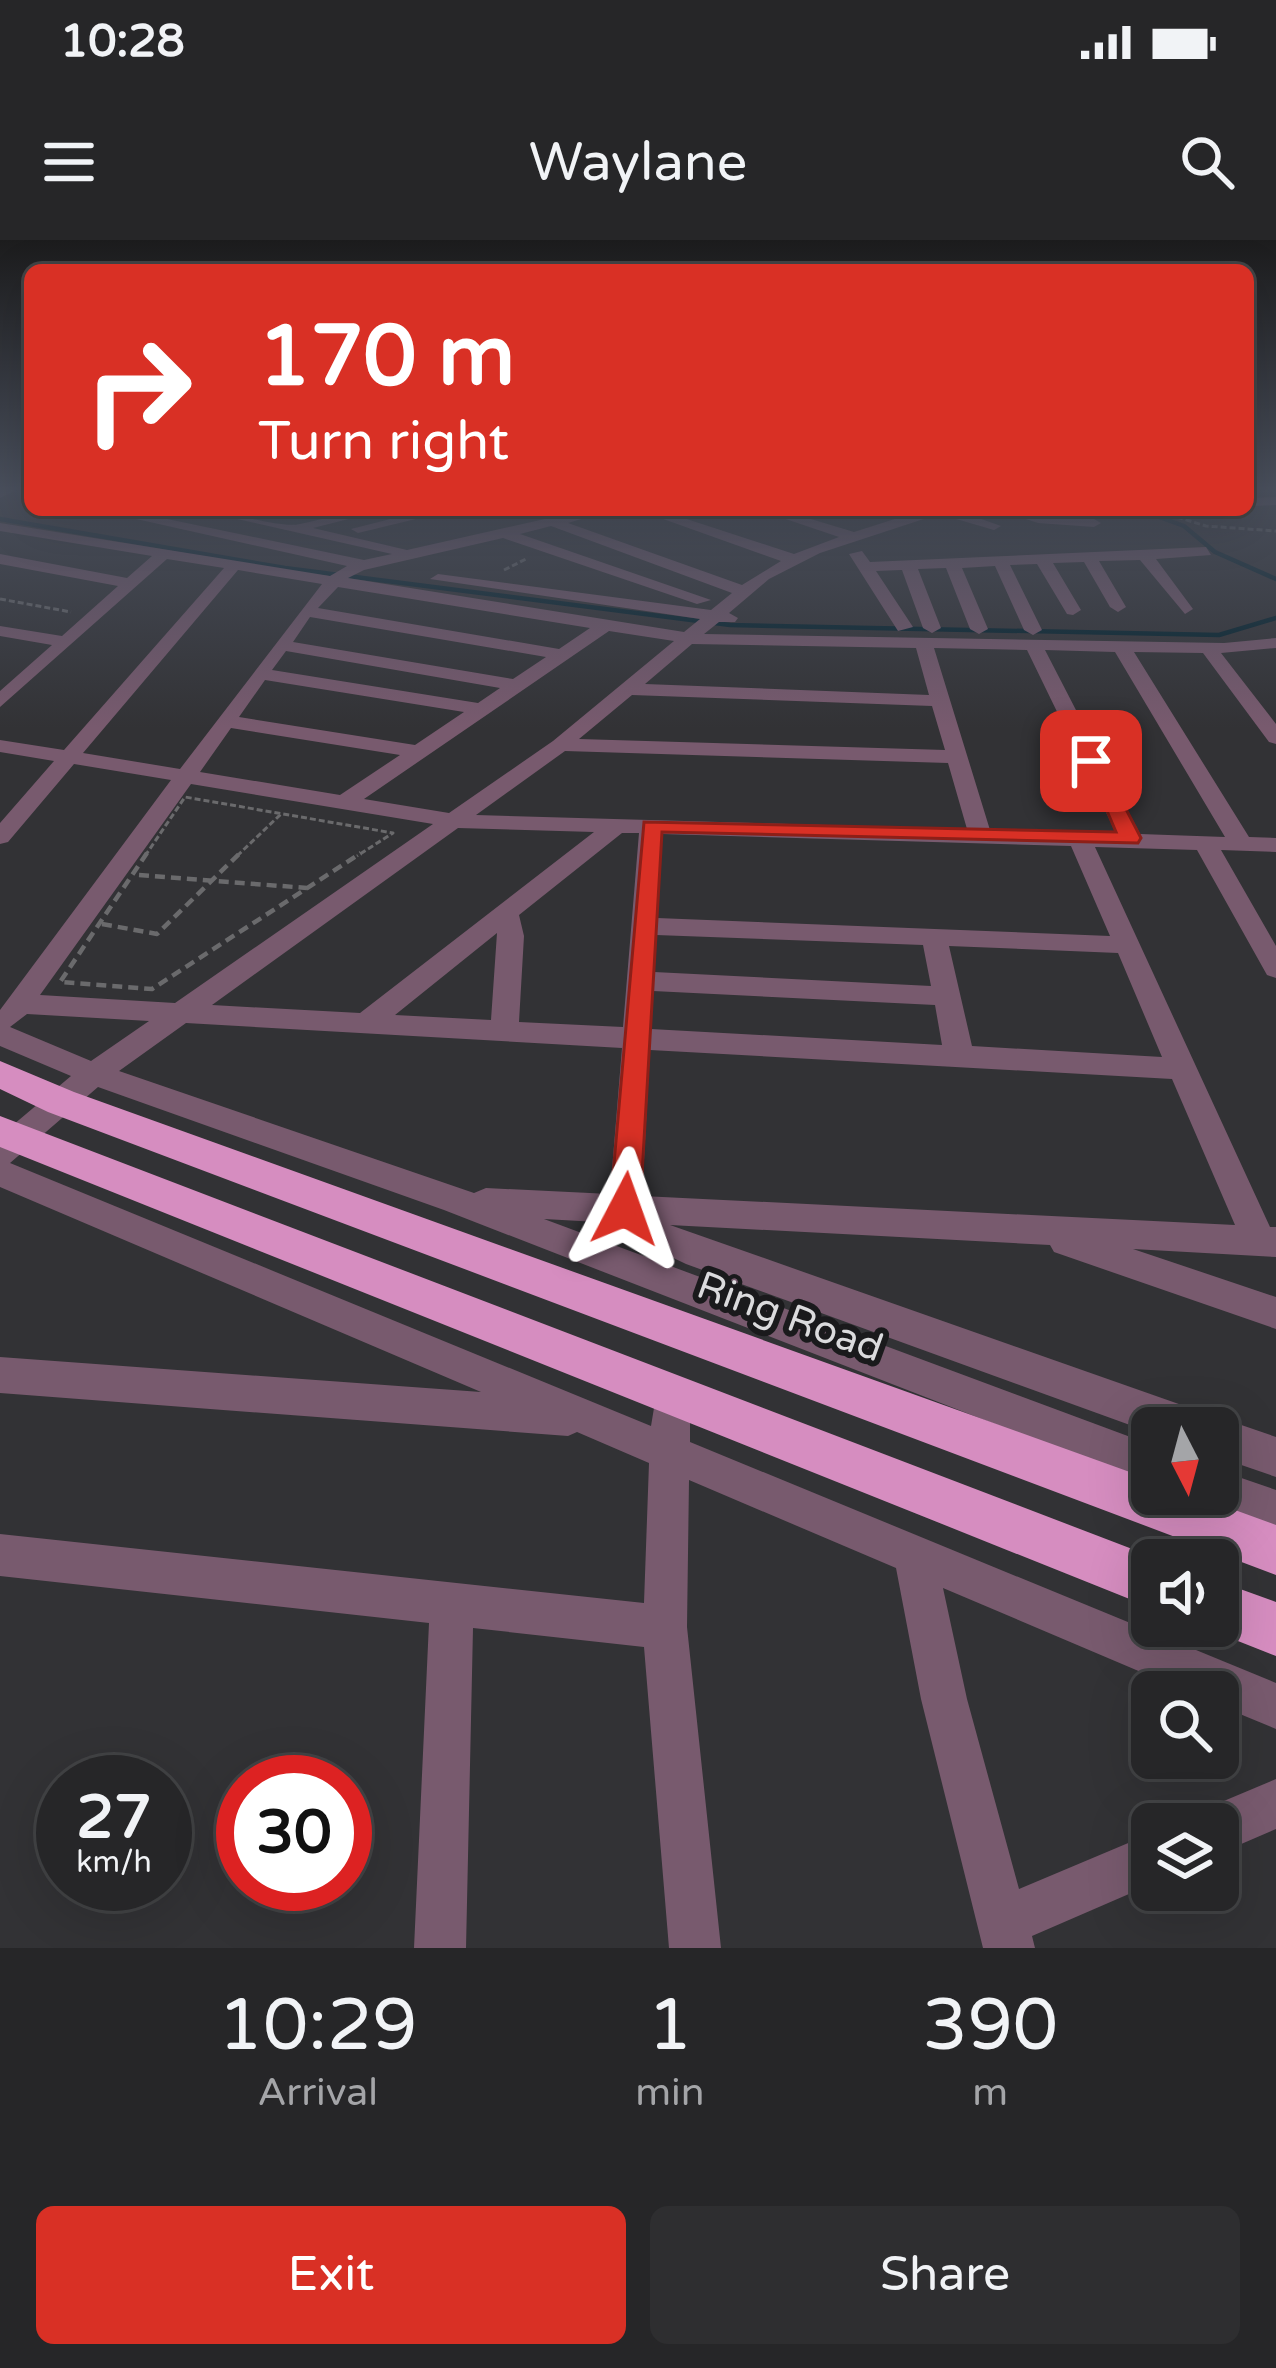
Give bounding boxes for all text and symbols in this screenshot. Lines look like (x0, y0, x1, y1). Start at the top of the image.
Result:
text: 10:28 (60, 15, 185, 69)
icon: menu (36, 129, 102, 195)
icon: search (1174, 129, 1240, 195)
text: Waylane (529, 130, 747, 195)
text: 170 m (258, 307, 515, 408)
icon: right (60, 312, 216, 468)
text: Turn right (258, 409, 509, 474)
pin (1040, 710, 1142, 812)
icon: arrive (1058, 728, 1124, 794)
position arrow (562, 1146, 688, 1272)
street label: Ring Road (691, 1262, 889, 1372)
north arrow (1131, 1407, 1239, 1515)
map controls (1131, 1407, 1239, 1911)
button: sound (1131, 1539, 1239, 1647)
button: search (1131, 1671, 1239, 1779)
speed limit sign: 30 (216, 1755, 372, 1911)
text: 27 (76, 1782, 152, 1854)
button: layers (1131, 1803, 1239, 1911)
text: km/h (76, 1844, 152, 1881)
text: 10:29 (218, 1983, 417, 2070)
text: 1 (647, 1983, 693, 2070)
text: 390 (922, 1983, 1058, 2070)
text: Arrival (257, 2069, 378, 2116)
text: min (635, 2069, 705, 2116)
text: m (972, 2069, 1008, 2116)
button: Exit (36, 2206, 626, 2344)
button: Share (650, 2206, 1240, 2344)

